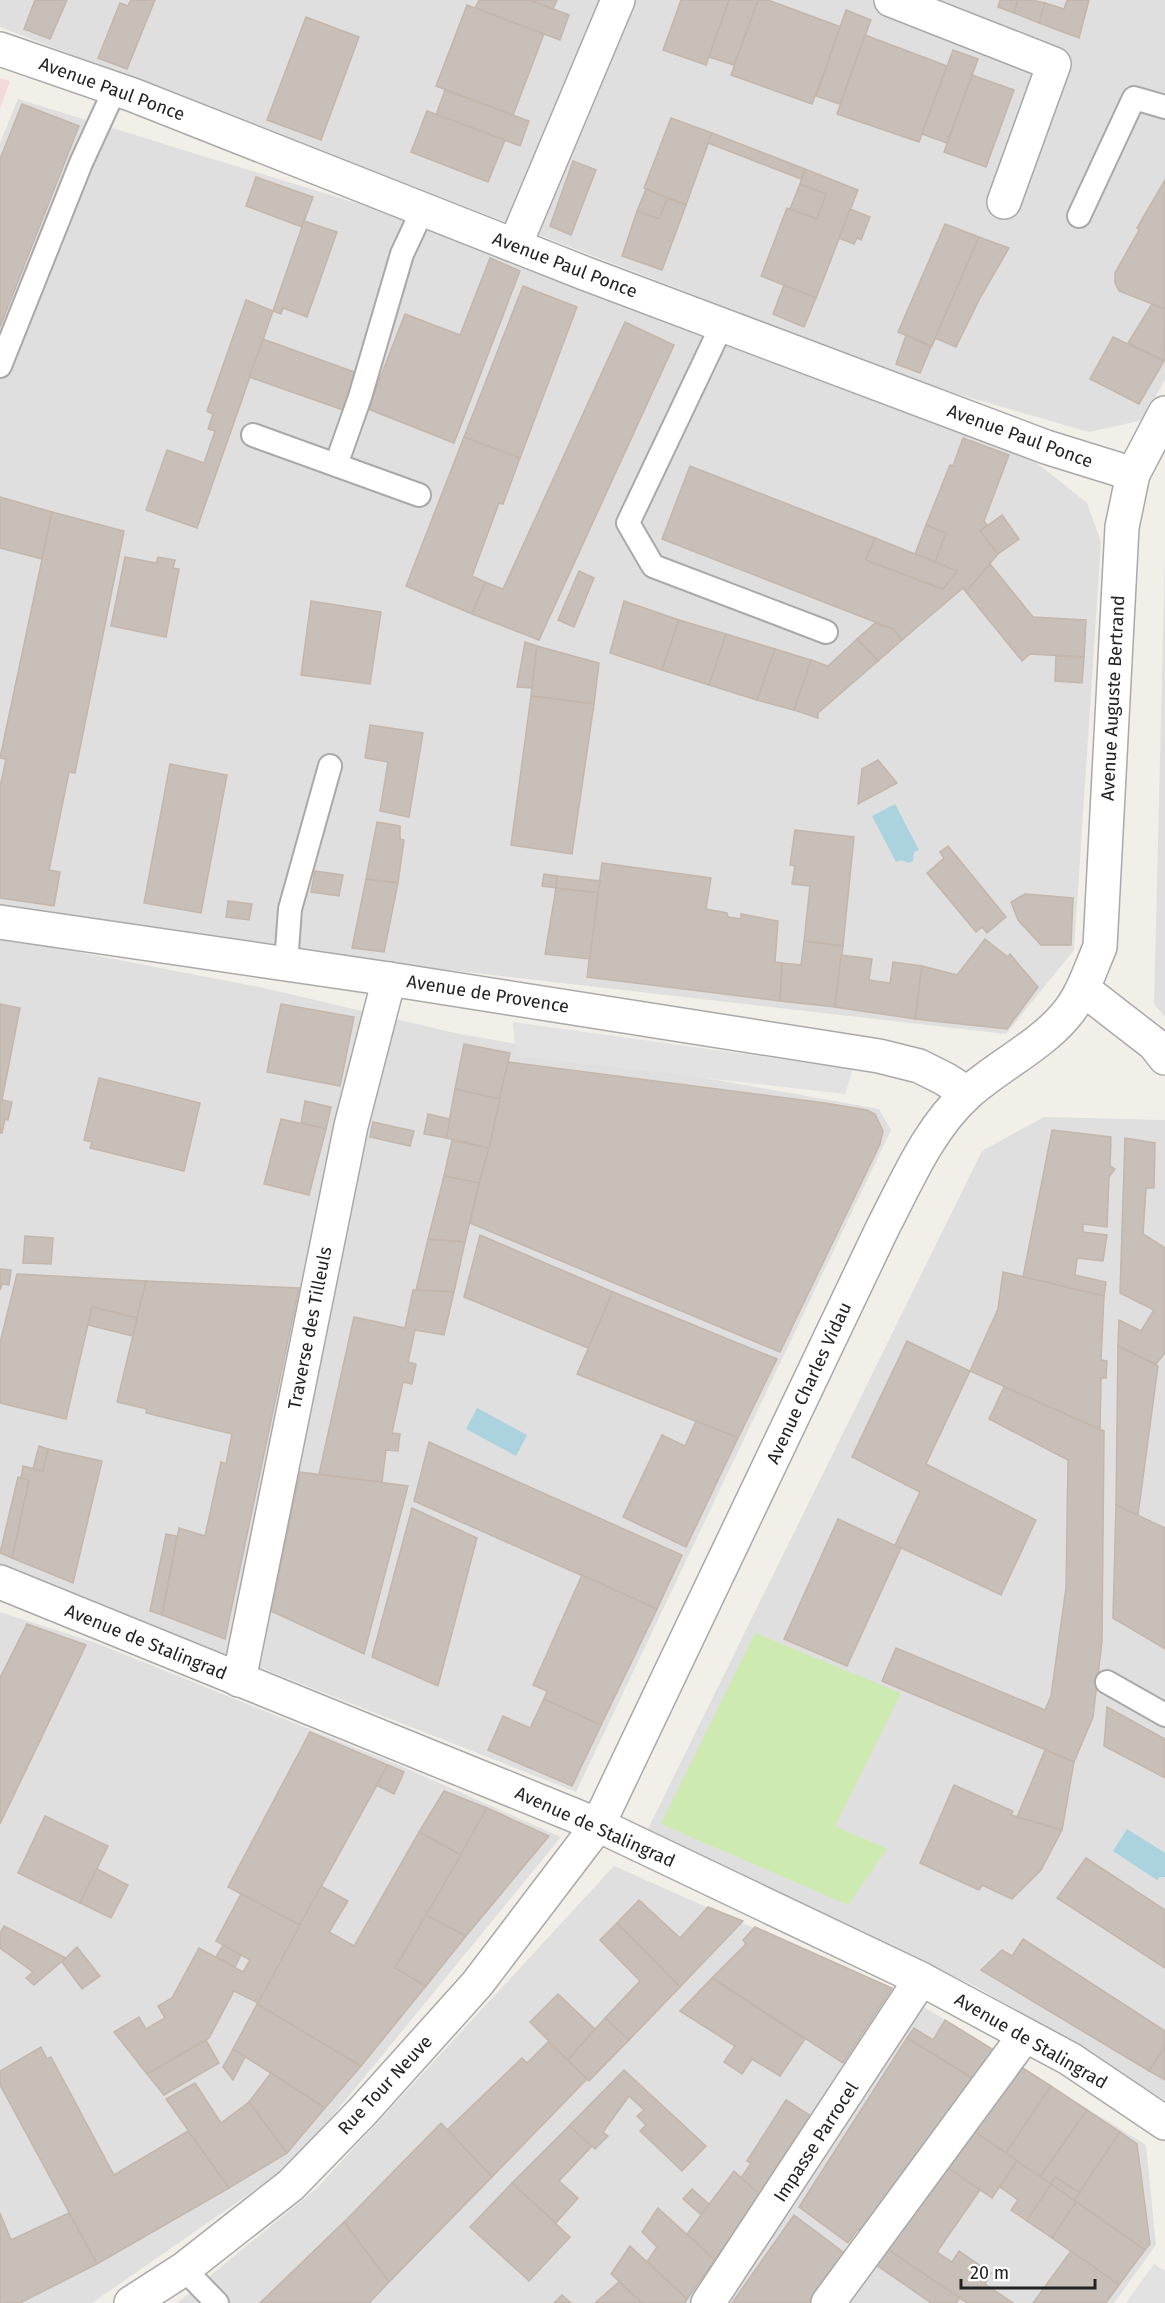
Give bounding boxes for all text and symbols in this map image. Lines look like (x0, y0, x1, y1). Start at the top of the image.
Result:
street label: Avenue Paul Ponce (36, 52, 188, 126)
street label: Avenue Paul Ponce (489, 227, 641, 303)
street label: Avenue Paul Ponce (944, 399, 1096, 473)
street label: Avenue Auguste Bertrand (1097, 595, 1129, 801)
street label: Avenue de Provence (405, 970, 571, 1018)
street label: Traverse des Tilleuls (283, 1245, 337, 1411)
street label: Avenue Charles Vidau (762, 1299, 856, 1467)
street label: Avenue de Stalingrad (62, 1599, 230, 1685)
street label: Avenue de Stalingrad (512, 1782, 678, 1872)
street label: Avenue de Stalingrad (951, 1988, 1111, 2094)
street label: Rue Tour Neuve (333, 2031, 437, 2139)
street label: Impasse Parrocel (769, 2078, 863, 2206)
scale bar (961, 2252, 1094, 2290)
text: 20 m (970, 2262, 1009, 2284)

